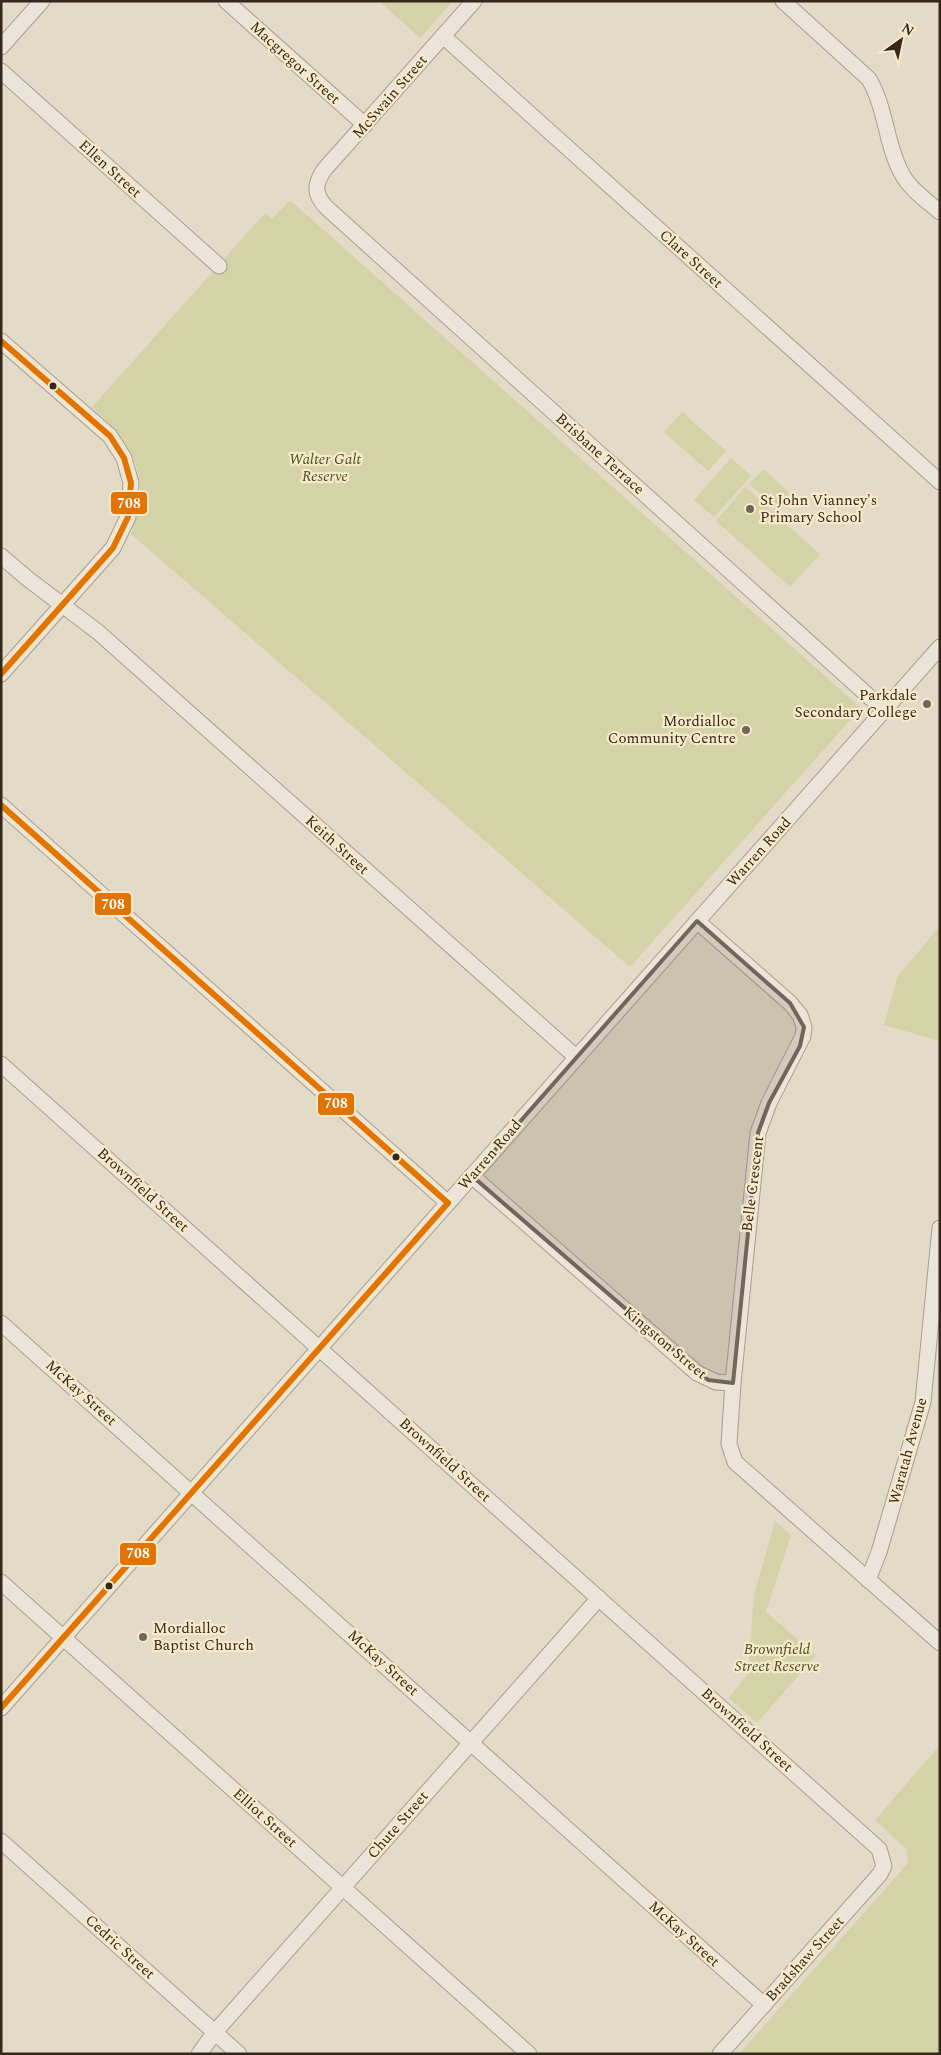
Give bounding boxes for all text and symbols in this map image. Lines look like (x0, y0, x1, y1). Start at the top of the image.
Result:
north arrow (876, 15, 926, 65)
street label: Macgregor Street (244, 16, 346, 110)
text: N (897, 18, 918, 41)
street label: McSwain Street (347, 50, 433, 144)
street label: Ellen Street (73, 134, 147, 204)
street label: Clare Street (654, 224, 728, 294)
unlabelled marker (48, 381, 58, 391)
street label: Brisbane Terrace (550, 408, 650, 500)
park label: Walter Galt Reserve (289, 448, 361, 488)
place label: St John Vianney's Primary School (760, 489, 877, 529)
line badge: 708 (110, 491, 148, 515)
text: 708 (117, 493, 141, 514)
marker: St John Vianney's Primary School (744, 503, 756, 515)
place label: Parkdale Secondary College (794, 684, 917, 724)
marker: Parkdale Secondary College (921, 698, 933, 710)
place label: Mordialloc Community Centre (608, 710, 736, 750)
marker: Mordialloc Community Centre (740, 724, 752, 736)
street label: Keith Street (300, 810, 374, 880)
street label: Warren Road (721, 812, 797, 892)
line badge: 708 (94, 892, 132, 916)
text: 708 (101, 894, 125, 915)
line badge: 708 (317, 1092, 355, 1116)
text: 708 (324, 1093, 348, 1114)
street label: Warren Road (453, 1115, 527, 1195)
street label: Belle Crescent (736, 1135, 770, 1233)
street label: Brownfield Street (92, 1142, 194, 1238)
unlabelled marker (391, 1152, 401, 1162)
street label: Kingston Street (618, 1301, 712, 1385)
street label: McKay Street (40, 1354, 122, 1432)
street label: Waratah Avenue (883, 1395, 933, 1507)
street label: Brownfield Street (394, 1412, 496, 1508)
line badge: 708 (119, 1542, 157, 1566)
text: 708 (126, 1543, 150, 1564)
unlabelled marker (104, 1581, 114, 1591)
place label: Mordialloc Baptist Church (153, 1617, 254, 1657)
street label: McKay Street (342, 1624, 424, 1702)
marker: Mordialloc Baptist Church (137, 1631, 149, 1643)
park label: Brownfield Street Reserve (735, 1638, 820, 1678)
street label: Brownfield Street (696, 1682, 798, 1778)
street label: Elliot Street (228, 1783, 302, 1853)
street label: Chute Street (362, 1786, 434, 1864)
street label: McKay Street (643, 1895, 725, 1973)
street label: Cedric Street (80, 1909, 160, 1985)
street label: Bradshaw Street (760, 1911, 850, 2007)

